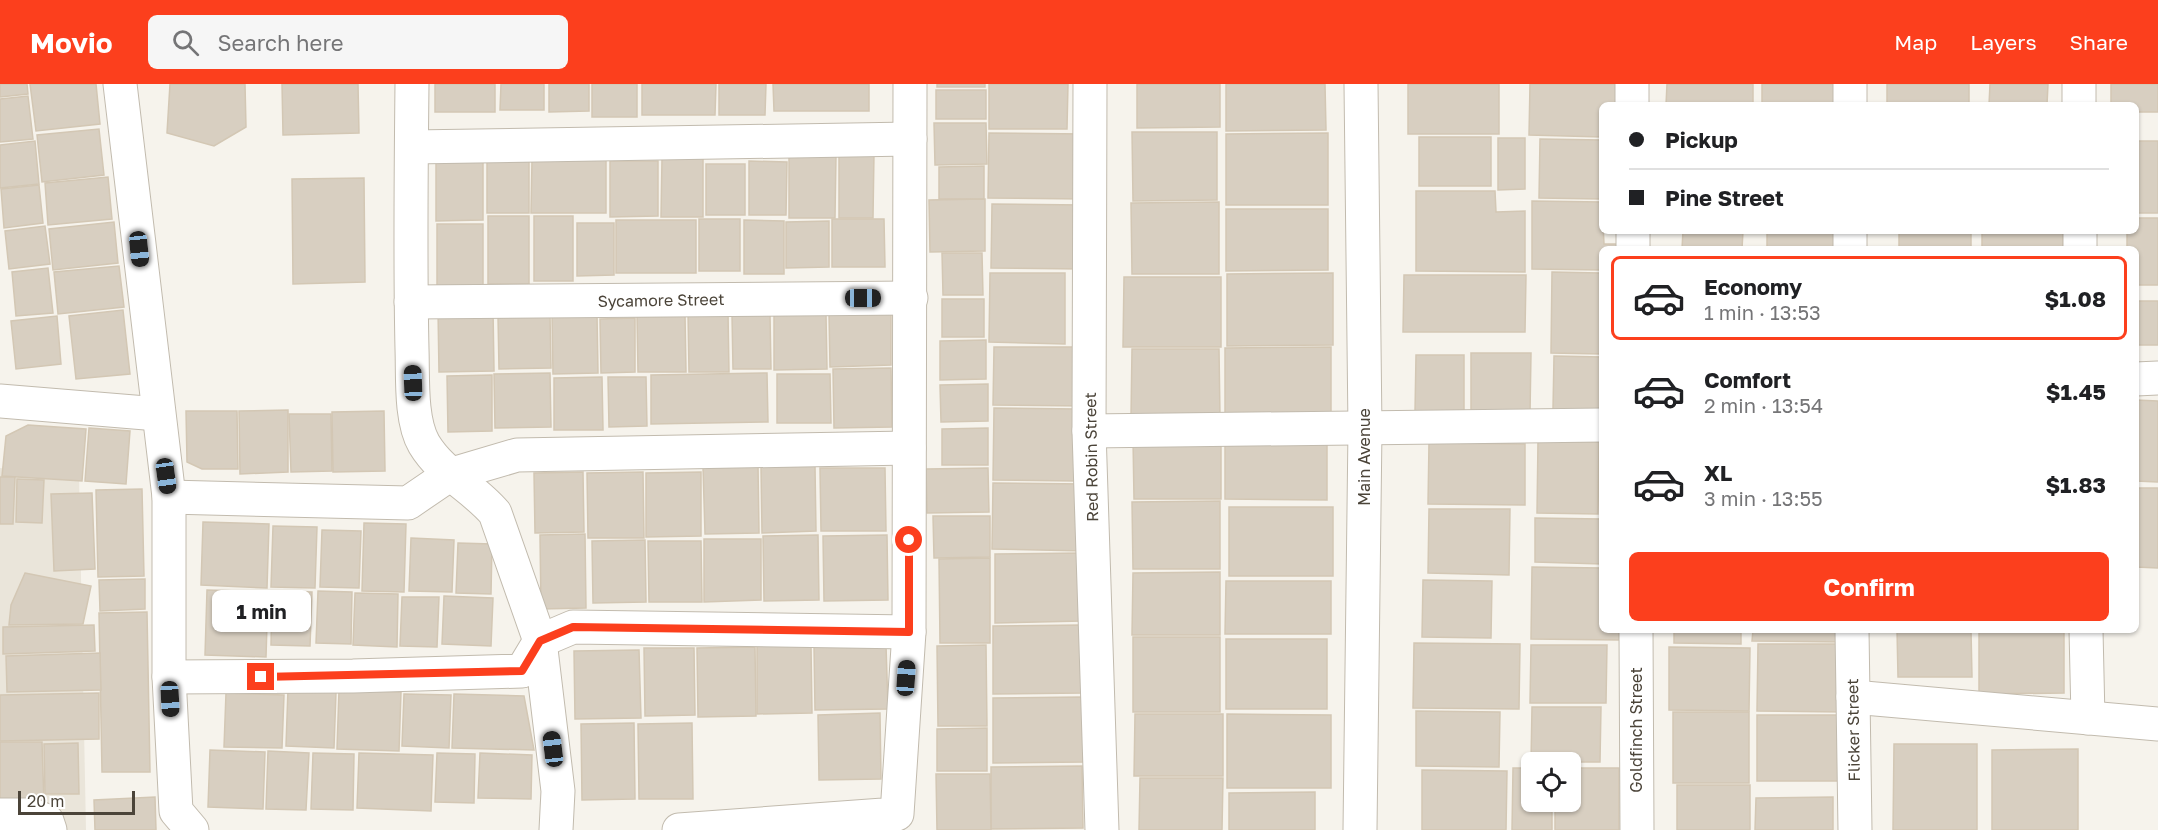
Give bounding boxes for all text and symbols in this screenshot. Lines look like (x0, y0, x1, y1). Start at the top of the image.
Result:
search box (148, 15, 568, 69)
text: Movio (30, 26, 112, 59)
icon: search (169, 26, 202, 59)
text: Search here (217, 29, 344, 56)
text: Map (1894, 29, 1937, 55)
text: Layers (1970, 29, 2037, 55)
text: Share (2070, 29, 2128, 55)
text: Pickup (1665, 126, 1738, 153)
text: Pine Street (1665, 184, 1784, 211)
car (128, 230, 150, 268)
icon: car (1632, 271, 1686, 325)
text: Economy (1704, 273, 1802, 300)
text: $1.08 (2045, 285, 2106, 312)
street label: Sycamore Street (597, 289, 725, 311)
car (845, 289, 881, 307)
text: 1 min · 13:53 (1704, 300, 1821, 324)
icon: car (1632, 364, 1686, 418)
car (403, 365, 423, 401)
text: Comfort (1704, 366, 1791, 393)
text: $1.45 (2046, 378, 2106, 405)
street label: Red Robin Street (1080, 392, 1102, 522)
text: 2 min · 13:54 (1704, 393, 1823, 417)
street label: Main Avenue (1354, 408, 1374, 506)
car (155, 457, 177, 495)
icon: car (1632, 457, 1686, 511)
text: XL (1704, 459, 1732, 486)
text: $1.83 (2045, 471, 2106, 498)
text: 3 min · 13:55 (1704, 486, 1823, 510)
route start (895, 526, 922, 553)
button: Confirm (1629, 552, 2109, 621)
callout: 1 min (212, 590, 310, 632)
text: 1 min (236, 599, 287, 623)
car (896, 659, 916, 697)
route end (247, 663, 274, 690)
street label: Goldfinch Street (1626, 667, 1646, 793)
street label: Flicker Street (1842, 678, 1864, 782)
car (160, 681, 180, 717)
car (542, 730, 564, 768)
map controls (1521, 752, 1581, 812)
button: locate (1521, 752, 1581, 812)
scale bar (18, 788, 135, 816)
text: 20 m (27, 791, 64, 811)

